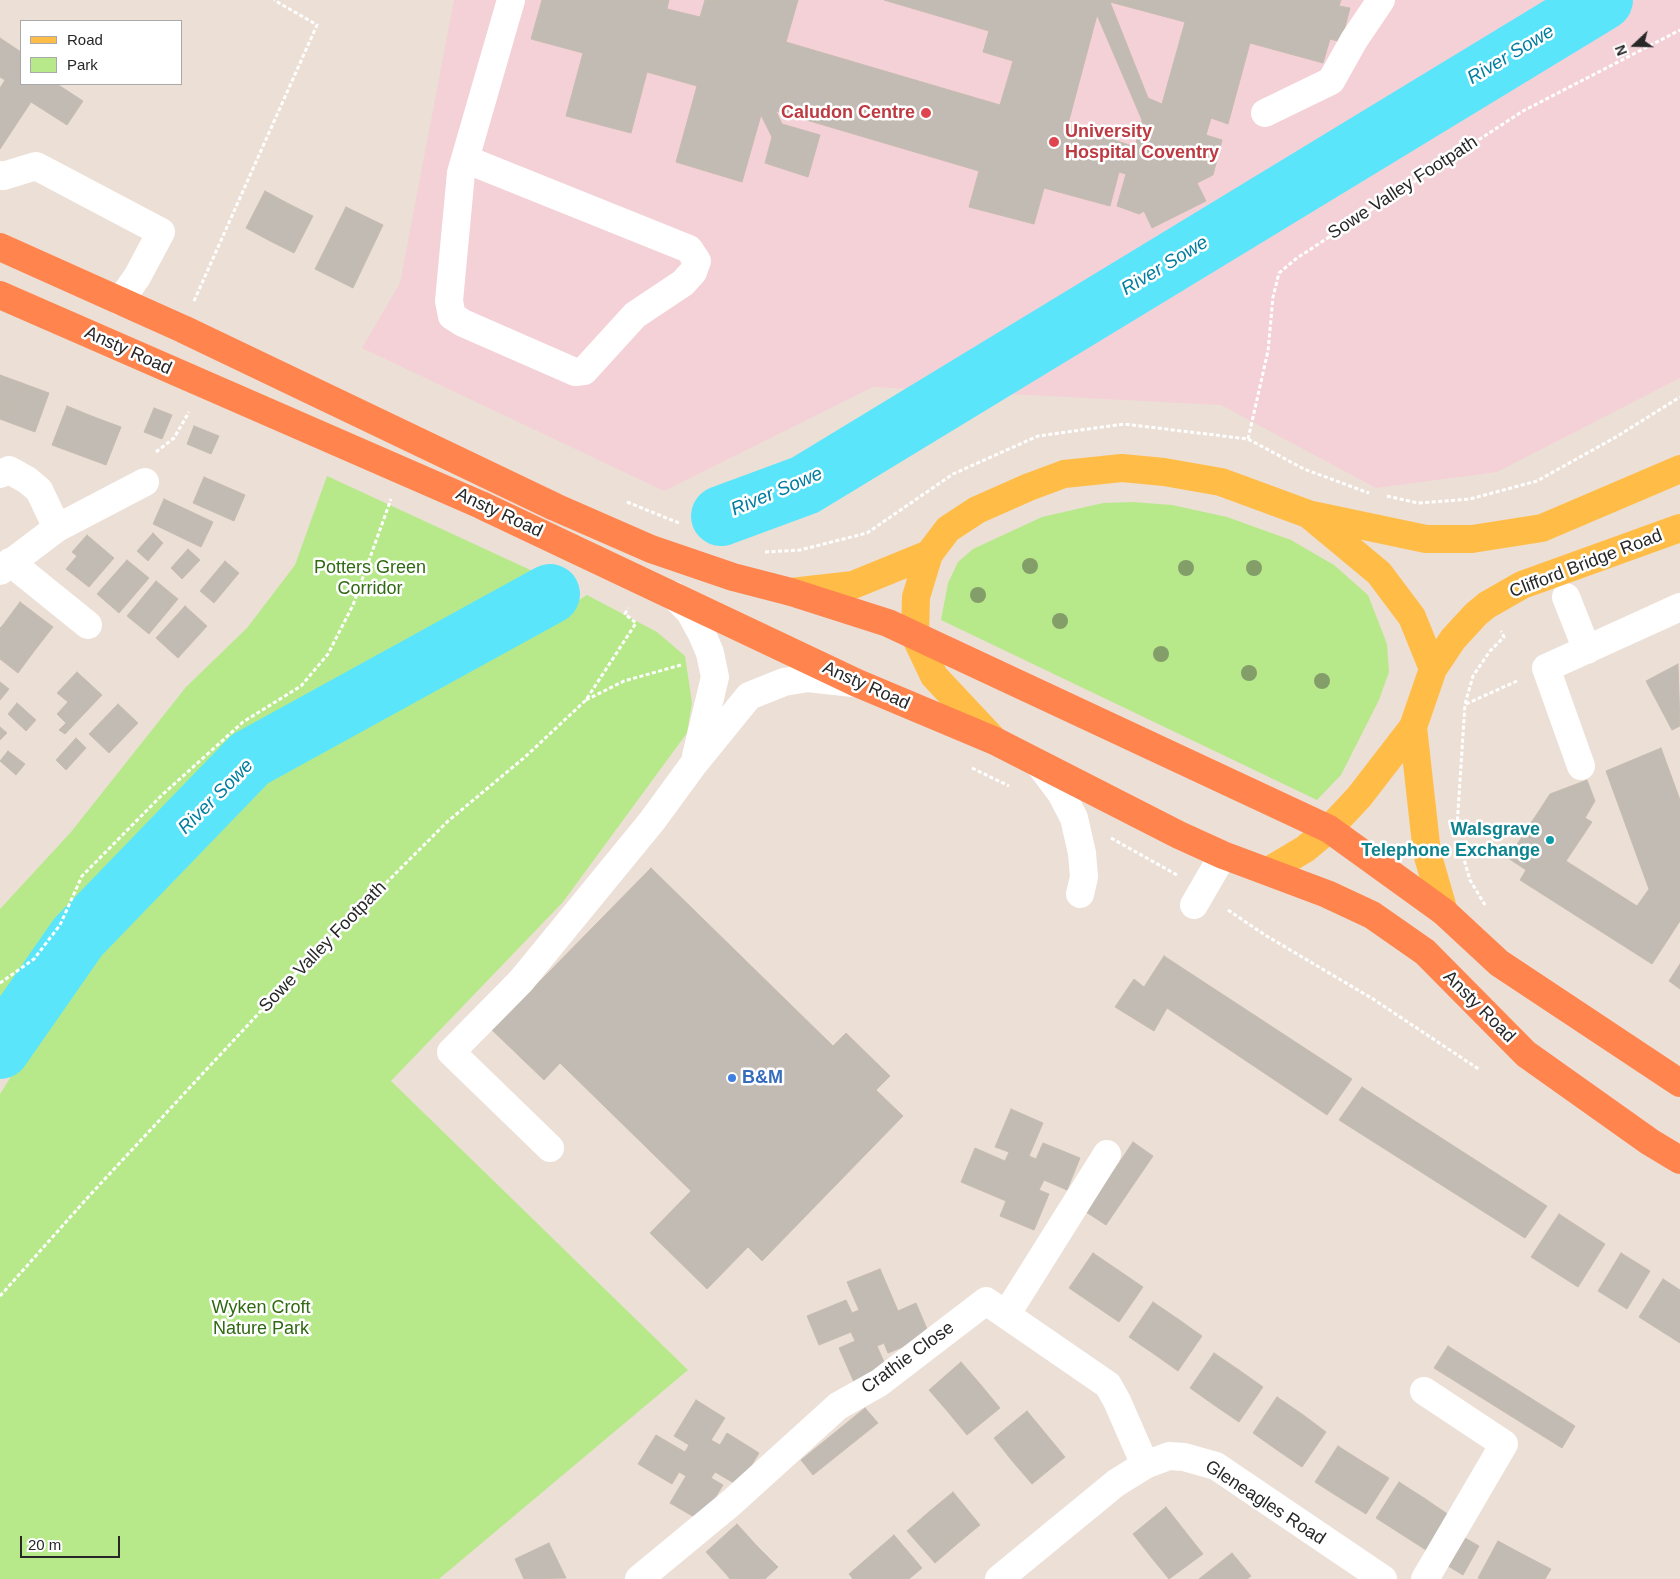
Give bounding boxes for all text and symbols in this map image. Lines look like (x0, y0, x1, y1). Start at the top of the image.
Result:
legend (20, 20, 182, 85)
water label: River Sowe (1463, 20, 1559, 90)
north arrow (1610, 20, 1660, 70)
text: Road (67, 31, 103, 48)
text: N (1612, 43, 1630, 58)
text: Park (67, 56, 98, 73)
place label: Caludon Centre (781, 102, 915, 124)
marker: Caludon Centre (919, 106, 933, 120)
place label: University Hospital Coventry (1065, 121, 1219, 163)
street label: Sowe Valley Footpath (1324, 132, 1482, 244)
marker: University Hospital Coventry (1047, 135, 1061, 149)
water label: River Sowe (1117, 231, 1213, 301)
street label: Ansty Road (81, 322, 175, 380)
water label: River Sowe (728, 463, 826, 521)
street label: Ansty Road (452, 484, 546, 542)
street label: Clifford Bridge Road (1507, 525, 1665, 603)
park label: Potters Green Corridor (314, 557, 426, 600)
street label: Ansty Road (819, 657, 913, 715)
water label: River Sowe (174, 755, 258, 839)
place label: Walsgrave Telephone Exchange (1361, 819, 1540, 862)
marker: Walsgrave Telephone Exchange (1544, 834, 1556, 846)
street label: Sowe Valley Footpath (255, 877, 391, 1017)
street label: Ansty Road (1438, 966, 1520, 1048)
place label: B&M (742, 1067, 783, 1089)
marker: B&M (726, 1072, 738, 1084)
park label: Wyken Croft Nature Park (212, 1297, 310, 1340)
street label: Crathie Close (858, 1317, 958, 1399)
street label: Gleneagles Road (1201, 1456, 1329, 1550)
scale bar (22, 1526, 122, 1558)
text: 20 m (28, 1536, 61, 1553)

